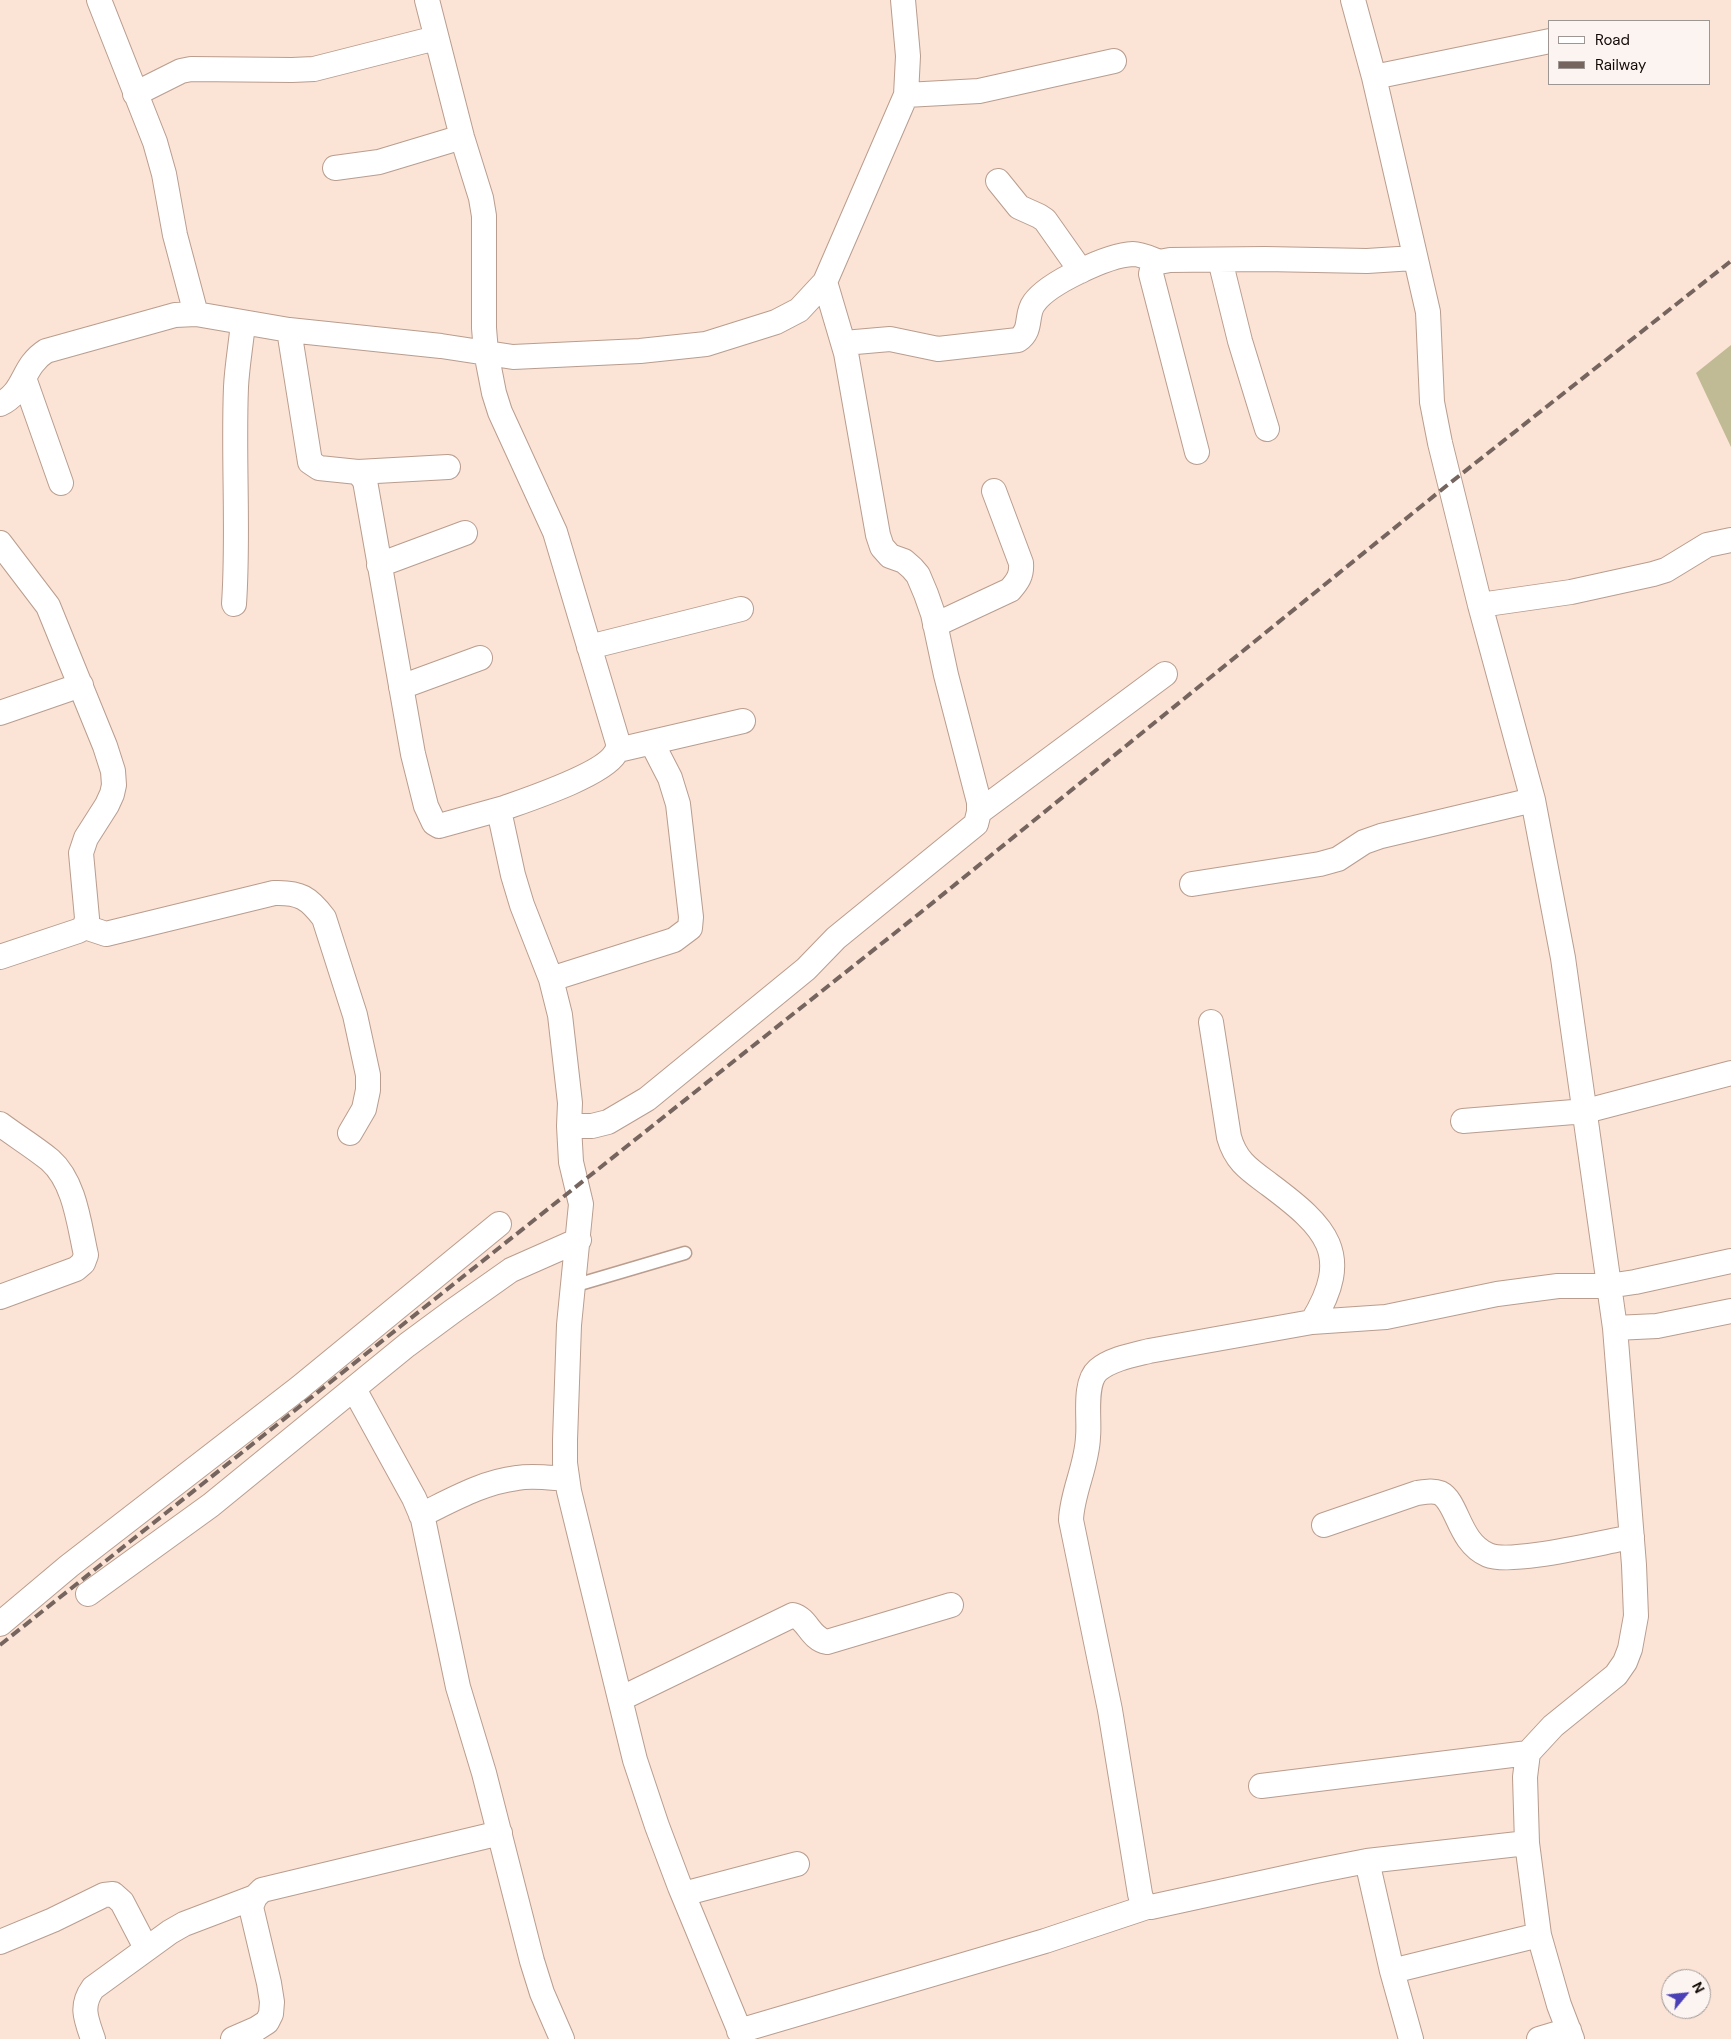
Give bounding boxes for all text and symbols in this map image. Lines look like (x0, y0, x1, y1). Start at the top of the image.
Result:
legend (1548, 20, 1711, 85)
text: Road (1595, 30, 1630, 50)
text: Railway (1595, 55, 1646, 75)
north arrow (1661, 1969, 1711, 2019)
text: N (1688, 1979, 1709, 1996)

